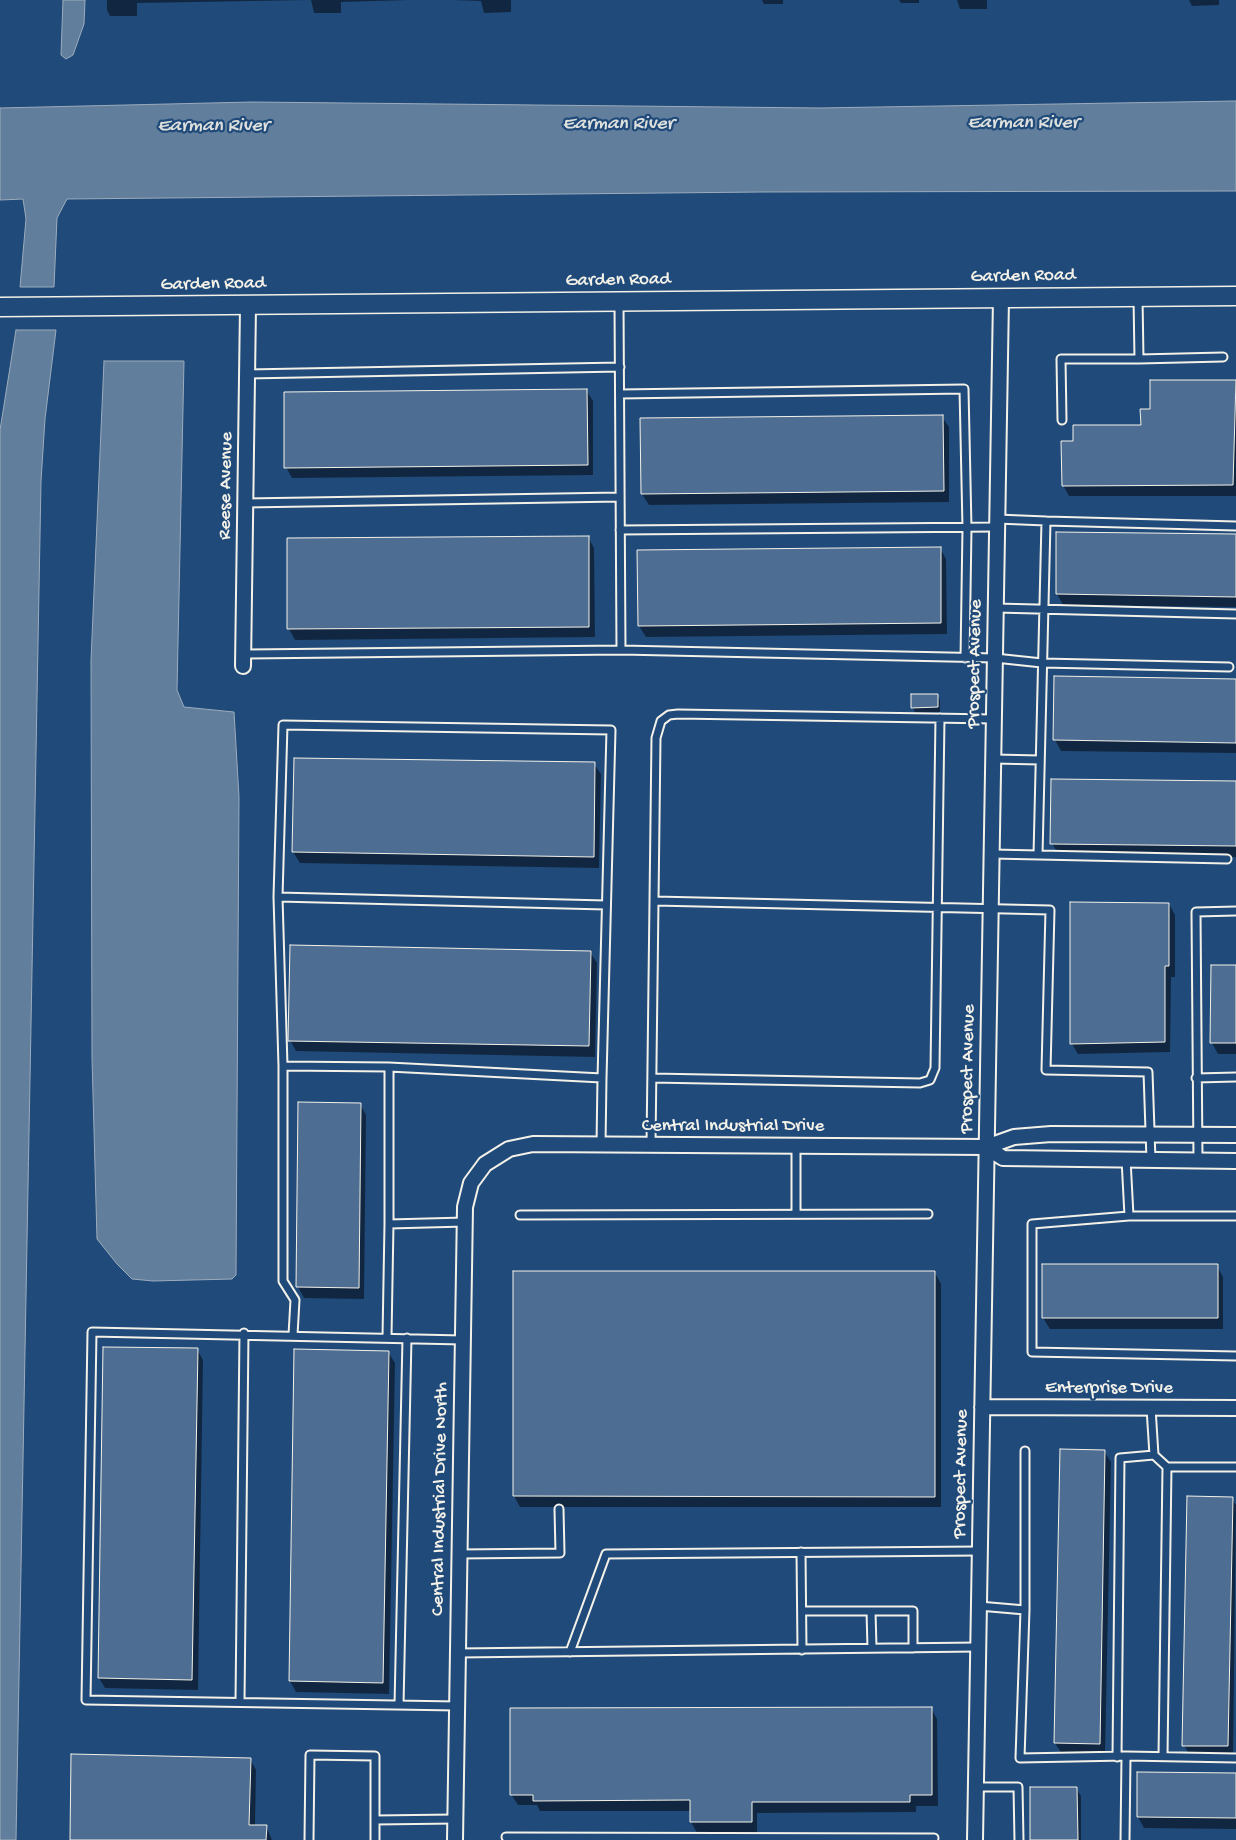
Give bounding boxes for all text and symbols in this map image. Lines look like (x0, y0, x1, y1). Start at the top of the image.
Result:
water label: Earman River (967, 112, 1079, 136)
water label: Earman River (562, 113, 674, 137)
water label: Earman River (157, 115, 269, 139)
street label: Garden Road (970, 265, 1076, 289)
street label: Garden Road (565, 269, 671, 293)
street label: Garden Road (160, 273, 266, 297)
street label: Reese Avenue (215, 432, 239, 540)
street label: Prospect Avenue (963, 599, 989, 729)
street label: Prospect Avenue (956, 1004, 982, 1134)
street label: Central Industrial Drive (642, 1116, 824, 1138)
street label: Enterprise Drive (1045, 1378, 1173, 1400)
street label: Central Industrial Drive North (428, 1382, 454, 1616)
street label: Prospect Avenue (949, 1409, 975, 1539)

